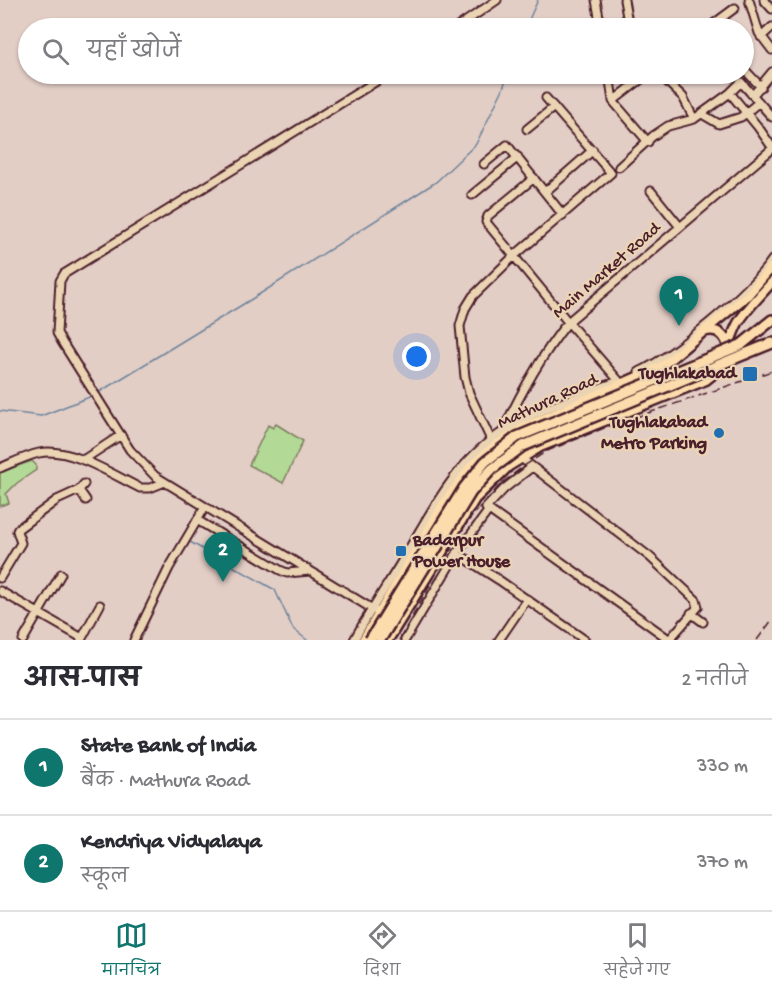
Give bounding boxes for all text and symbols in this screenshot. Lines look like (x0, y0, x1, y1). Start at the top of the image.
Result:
search box (18, 18, 754, 84)
icon: search (39, 35, 72, 68)
text: यहाँ खोजें (87, 40, 181, 66)
street label: Main Market Road (549, 217, 666, 324)
pin: 1 (660, 276, 698, 326)
your location (402, 342, 431, 371)
place label: Tughlakabad (637, 364, 738, 385)
marker: Tughlakabad (741, 365, 759, 383)
street label: Mathura Road (495, 369, 603, 434)
place label: Tughlakabad Metro Parking (601, 413, 709, 455)
marker: Tughlakabad Metro Parking (712, 426, 726, 440)
place label: Badarpur Power House (412, 531, 511, 573)
pin: 2 (204, 532, 242, 582)
marker: Badarpur Power House (394, 544, 408, 558)
text: आस-पास (24, 666, 141, 697)
text: 2 नतीजे (682, 670, 748, 693)
text: State Bank of India (81, 734, 256, 760)
text: 1 (39, 756, 48, 779)
text: 330 m (697, 756, 748, 779)
text: बैंक · Mathura Road (81, 771, 249, 794)
text: Kendriya Vidyalaya (81, 830, 262, 856)
text: 2 (39, 852, 48, 875)
text: 370 m (697, 852, 748, 875)
text: स्कूल (81, 867, 129, 890)
tab: मानचित्र (102, 919, 161, 987)
tab: दिशा (364, 919, 400, 987)
tab: सहेजे गए (604, 919, 670, 987)

